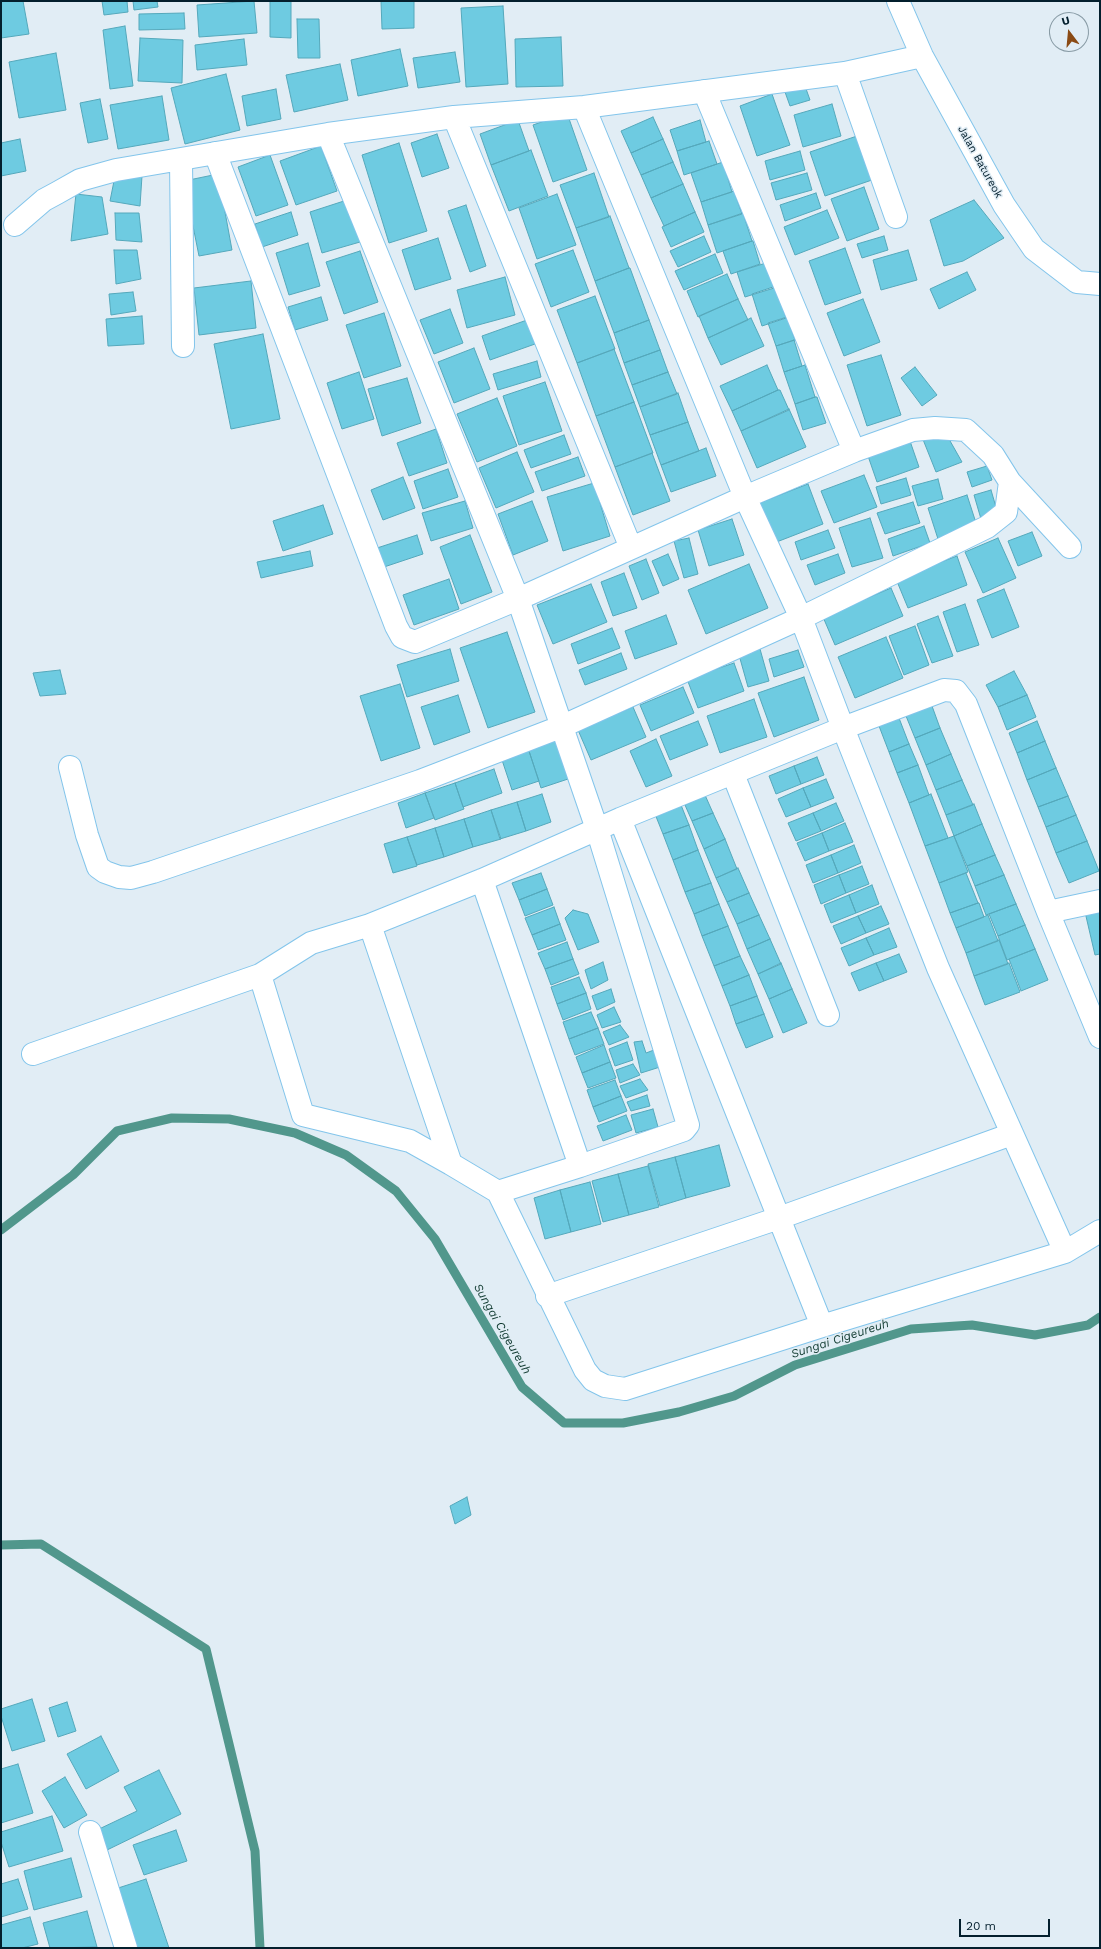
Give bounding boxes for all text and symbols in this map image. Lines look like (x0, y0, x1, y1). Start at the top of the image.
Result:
north arrow (1049, 12, 1089, 52)
text: U (1060, 14, 1071, 28)
street label: Jalan Batureok (955, 124, 1005, 200)
water label: Sungai Cigeureuh (470, 1281, 534, 1377)
water label: Sungai Cigeureuh (789, 1316, 891, 1362)
scale bar (961, 1911, 1052, 1937)
text: 20 m (966, 1919, 996, 1933)

